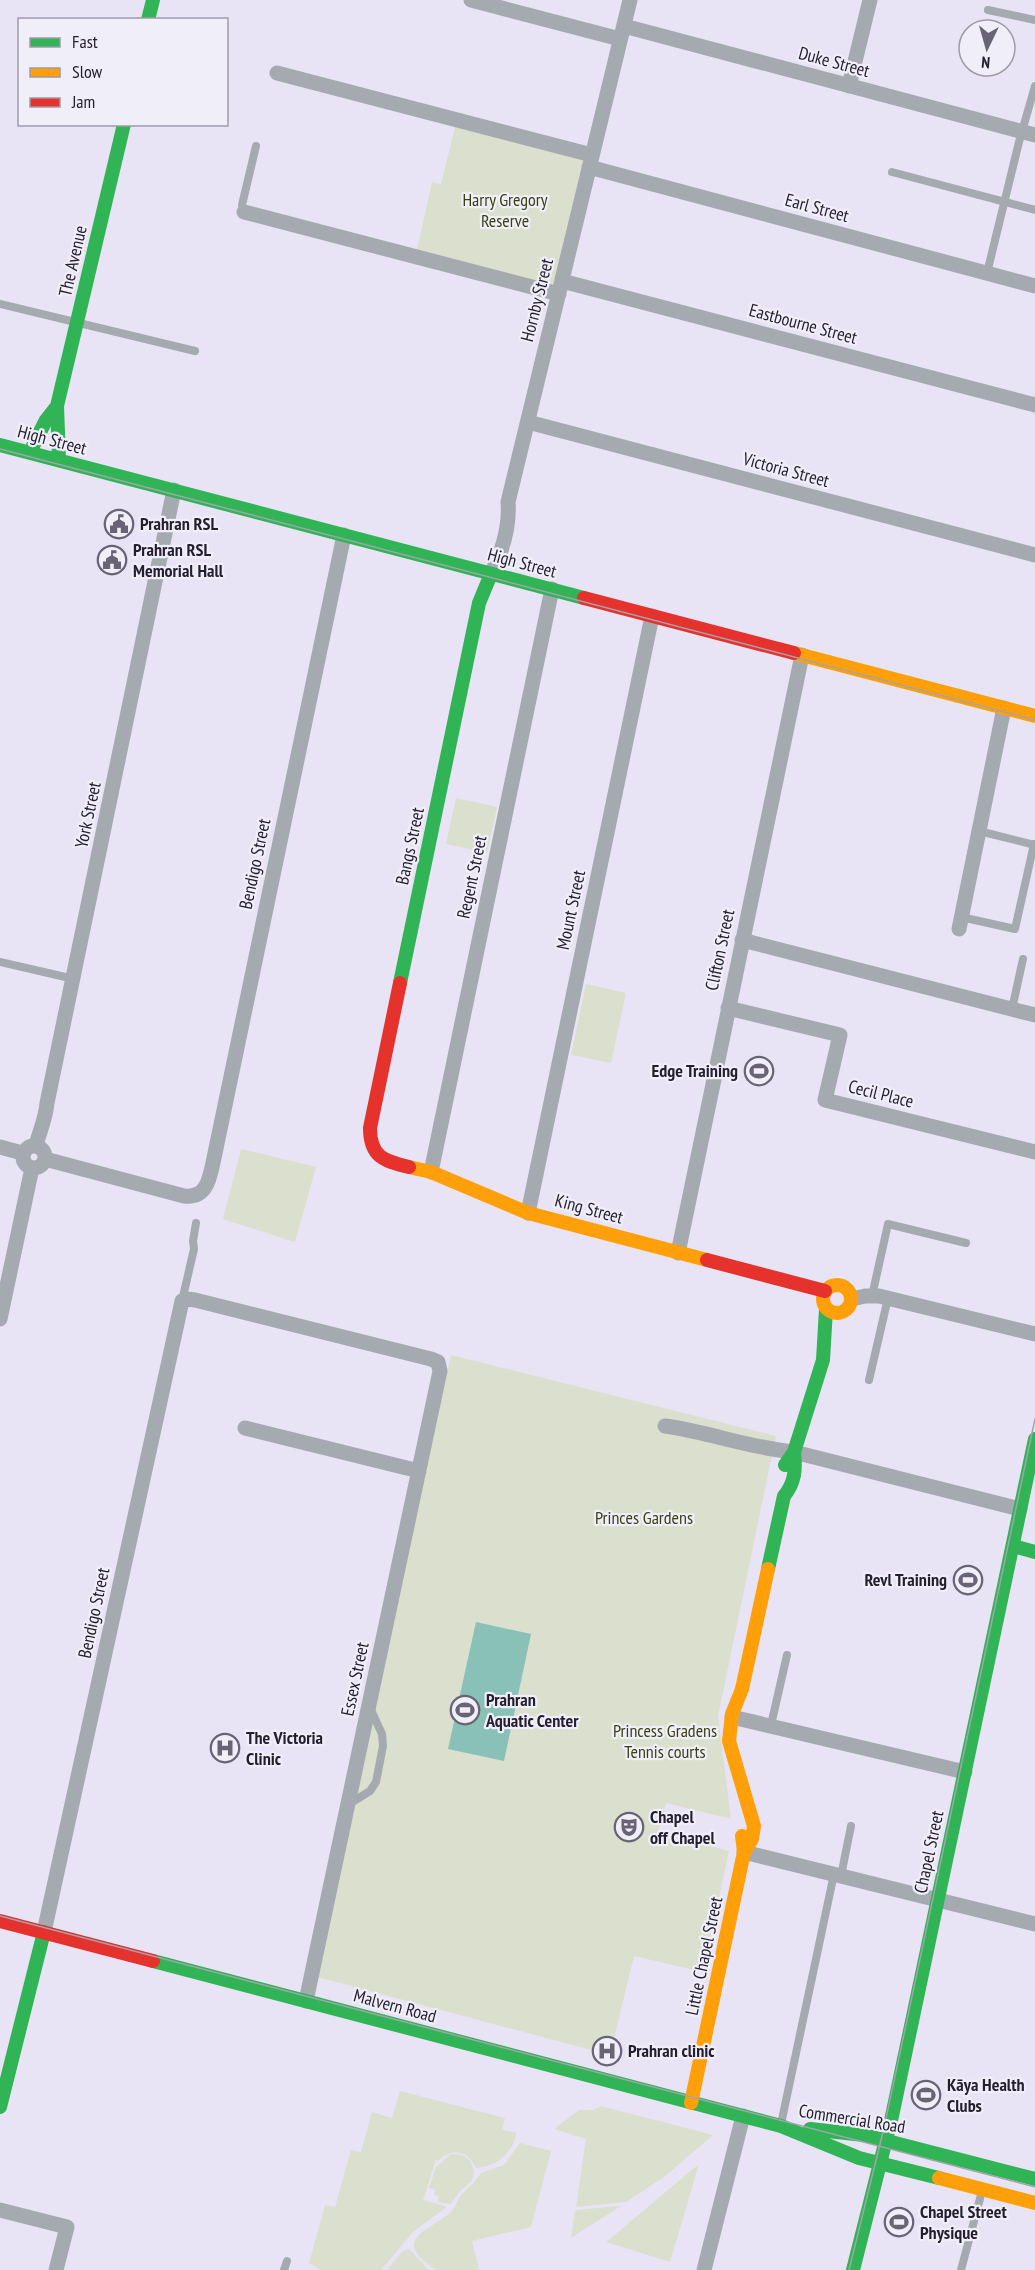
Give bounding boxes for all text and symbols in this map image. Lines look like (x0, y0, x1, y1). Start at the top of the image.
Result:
legend (18, 18, 228, 126)
north arrow (957, 18, 1017, 78)
text: Fast (72, 30, 98, 53)
street label: Duke Street (796, 41, 872, 82)
text: N (981, 53, 991, 73)
text: Slow (72, 60, 103, 83)
text: Jam (71, 90, 95, 113)
park label: Harry Gregory Reserve (462, 188, 548, 232)
street label: Earl Street (783, 188, 852, 227)
street label: The Avenue (53, 223, 92, 299)
street label: Hornby Street (515, 256, 558, 344)
street label: Eastbourne Street (747, 298, 860, 349)
street label: High Street (15, 419, 89, 460)
street label: Victoria Street (740, 447, 832, 492)
public building icon: Prahran RSL (103, 508, 135, 540)
place label: Prahran RSL (140, 512, 218, 535)
place label: Prahran RSL Memorial Hall (133, 538, 224, 582)
street label: High Street (485, 542, 559, 583)
public building icon: Prahran RSL Memorial Hall (96, 544, 128, 576)
street label: York Street (69, 780, 106, 850)
street label: Bangs Street (390, 805, 429, 887)
street label: Bendigo Street (234, 816, 275, 911)
street label: Regent Street (451, 833, 492, 921)
street label: Mount Street (551, 868, 590, 952)
street label: Clifton Street (700, 907, 739, 993)
sports icon: Edge Training (743, 1055, 775, 1087)
place label: Edge Training (651, 1059, 738, 1082)
street label: Cecil Place (846, 1074, 916, 1113)
street label: King Street (553, 1188, 626, 1229)
park label: Princes Gardens (595, 1506, 693, 1529)
sports icon: Revl Training (952, 1564, 984, 1596)
street label: Bendigo Street (73, 1565, 114, 1660)
place label: Revl Training (865, 1568, 947, 1591)
street label: Essex Street (335, 1640, 374, 1718)
place label: Prahran Aquatic Center (485, 1688, 579, 1732)
sports icon: Prahran Aquatic Center (449, 1694, 481, 1726)
park label: Princess Gradens Tennis courts (613, 1719, 717, 1763)
place label: The Victoria Clinic (246, 1726, 323, 1770)
hospital icon: The Victoria Clinic (209, 1732, 241, 1764)
place label: Chapel off Chapel (650, 1805, 715, 1849)
street label: Chapel Street (909, 1808, 948, 1895)
theatre icon: Chapel off Chapel (613, 1811, 645, 1843)
street label: Little Chapel Street (680, 1894, 727, 2017)
street label: Malvern Road (351, 1983, 439, 2028)
hospital icon: Prahran clinic (591, 2035, 623, 2067)
place label: Prahran clinic (628, 2039, 715, 2062)
place label: Kāya Health Clubs (947, 2073, 1025, 2117)
sports icon: Kāya Health Clubs (910, 2079, 942, 2111)
street label: Commercial Road (797, 2099, 907, 2138)
place label: Chapel Street Physique (920, 2200, 1007, 2244)
sports icon: Chapel Street Physique (883, 2206, 915, 2238)

